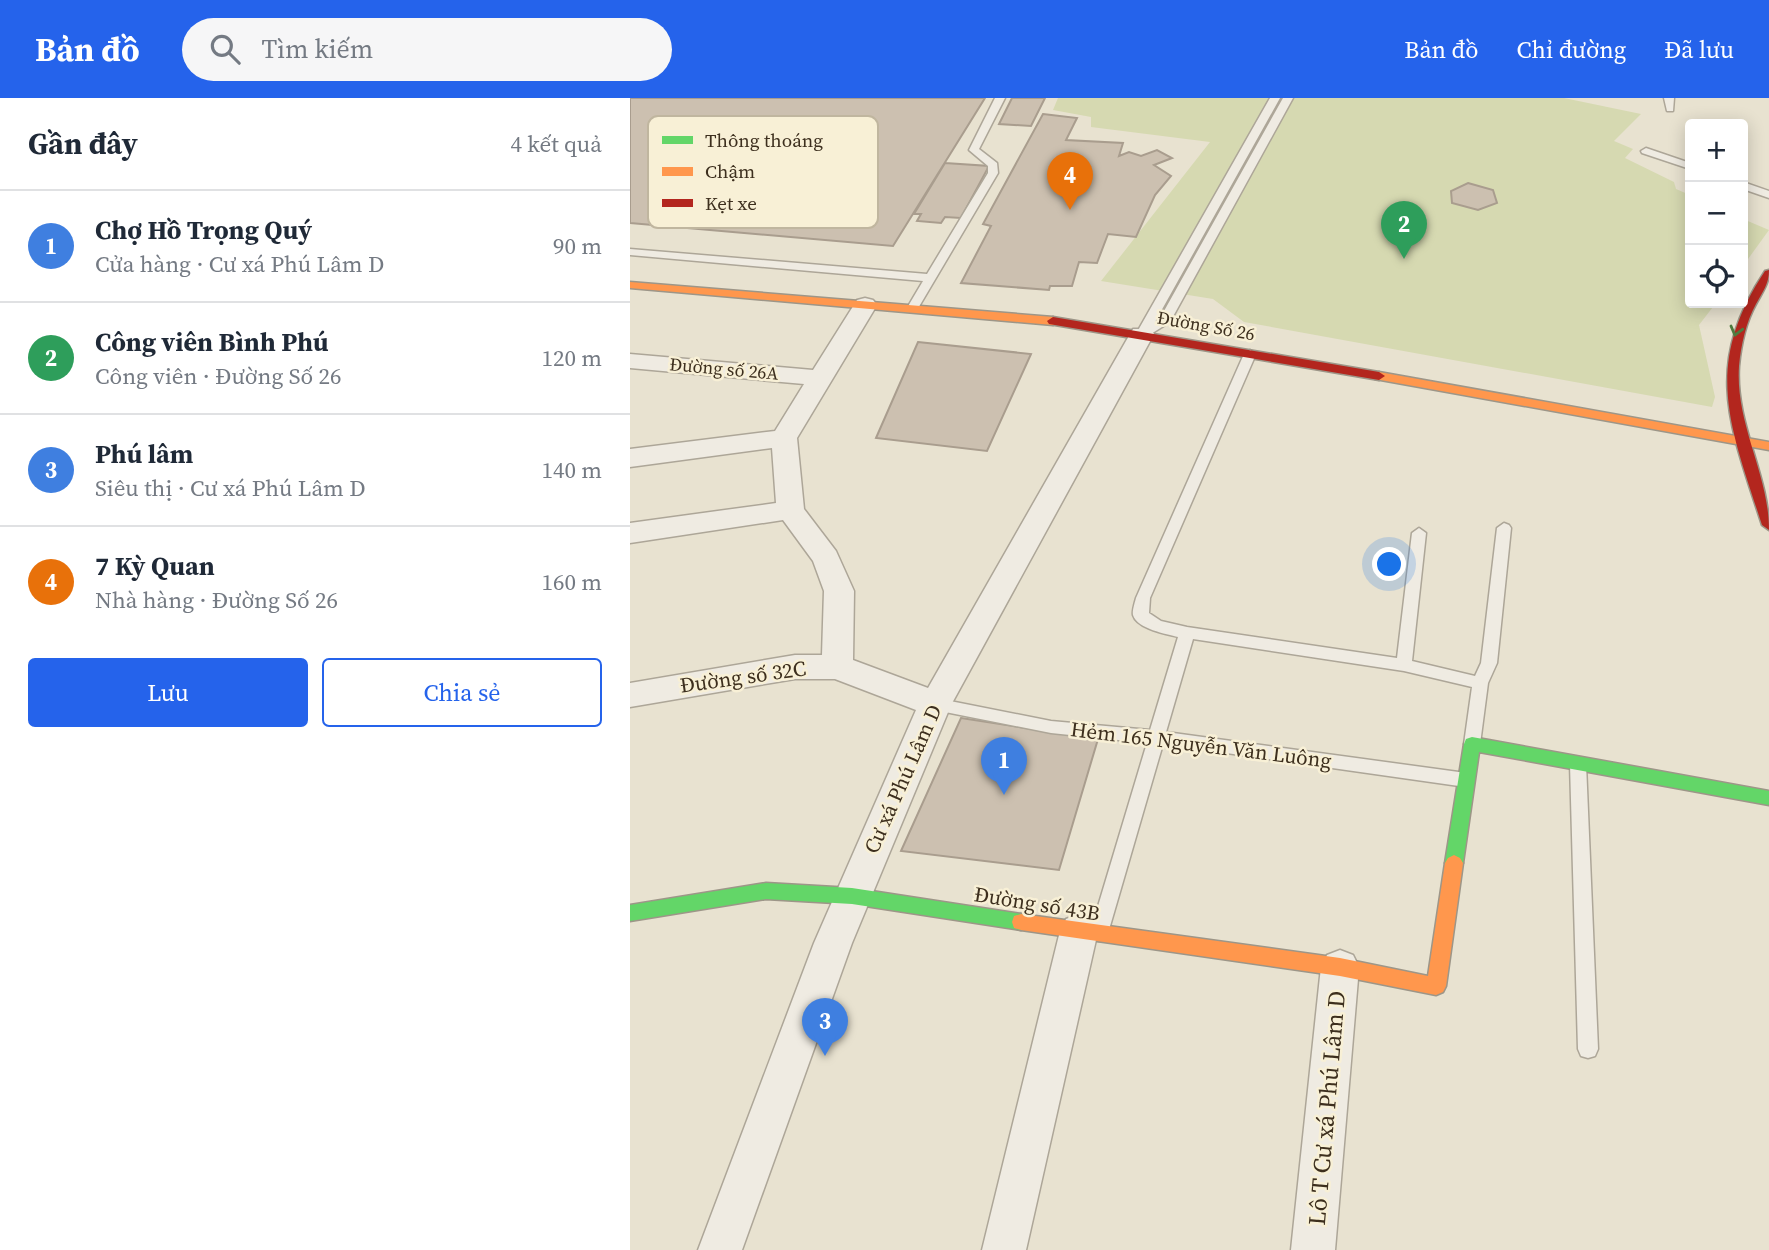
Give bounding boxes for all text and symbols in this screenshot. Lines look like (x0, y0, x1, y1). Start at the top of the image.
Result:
search box (182, 18, 672, 81)
text: Bản đồ (35, 27, 140, 72)
icon: search (206, 30, 244, 68)
text: Tìm kiếm (262, 31, 373, 67)
text: Bản đồ (1404, 33, 1478, 66)
text: Chỉ đường (1516, 33, 1626, 66)
text: Đã lưu (1664, 33, 1734, 66)
legend (648, 116, 878, 228)
map controls (1685, 119, 1748, 308)
button: + (1685, 119, 1748, 182)
text: Gần đây (28, 123, 138, 164)
text: Thông thoáng (705, 127, 823, 153)
text: 4 kết quả (511, 128, 602, 160)
pin: 4 (1047, 152, 1093, 210)
text: Chậm (705, 158, 755, 184)
button: − (1685, 182, 1748, 245)
text: Kẹt xe (705, 190, 757, 216)
pin: 2 (1381, 201, 1427, 259)
text: Chợ Hồ Trọng Quý (95, 212, 312, 248)
text: 1 (45, 230, 57, 262)
text: 90 m (553, 230, 602, 262)
button: locate (1685, 245, 1748, 308)
text: Cửa hàng · Cư xá Phú Lâm D (95, 248, 384, 280)
street label: Đường Số 26 (1155, 305, 1257, 346)
text: Công viên Bình Phú (95, 324, 329, 360)
one-way arrow (1730, 325, 1744, 337)
text: 2 (45, 342, 57, 374)
text: 120 m (541, 342, 602, 374)
street label: Đường số 26A (668, 351, 780, 386)
text: Công viên · Đường Số 26 (95, 360, 341, 392)
text: Phú lâm (95, 436, 193, 472)
text: 3 (45, 454, 57, 486)
text: 140 m (541, 454, 602, 486)
text: Siêu thị · Cư xá Phú Lâm D (95, 472, 366, 504)
your location (1372, 547, 1406, 581)
text: 7 Kỳ Quan (95, 548, 215, 584)
text: 4 (45, 566, 57, 598)
text: 160 m (541, 566, 602, 598)
text: Nhà hàng · Đường Số 26 (95, 584, 338, 616)
street label: Đường số 32C (678, 653, 808, 700)
button: Lưu (28, 658, 308, 727)
button: Chia sẻ (322, 658, 602, 727)
street label: Cư xá Phú Lâm D (857, 700, 948, 858)
street label: Hẻm 165 Nguyễn Văn Luông (1069, 714, 1333, 775)
pin: 1 (981, 737, 1027, 795)
street label: Đường số 43B (972, 879, 1102, 928)
street label: Lô T Cư xá Phú Lâm D (1300, 989, 1353, 1227)
pin: 3 (802, 998, 848, 1056)

